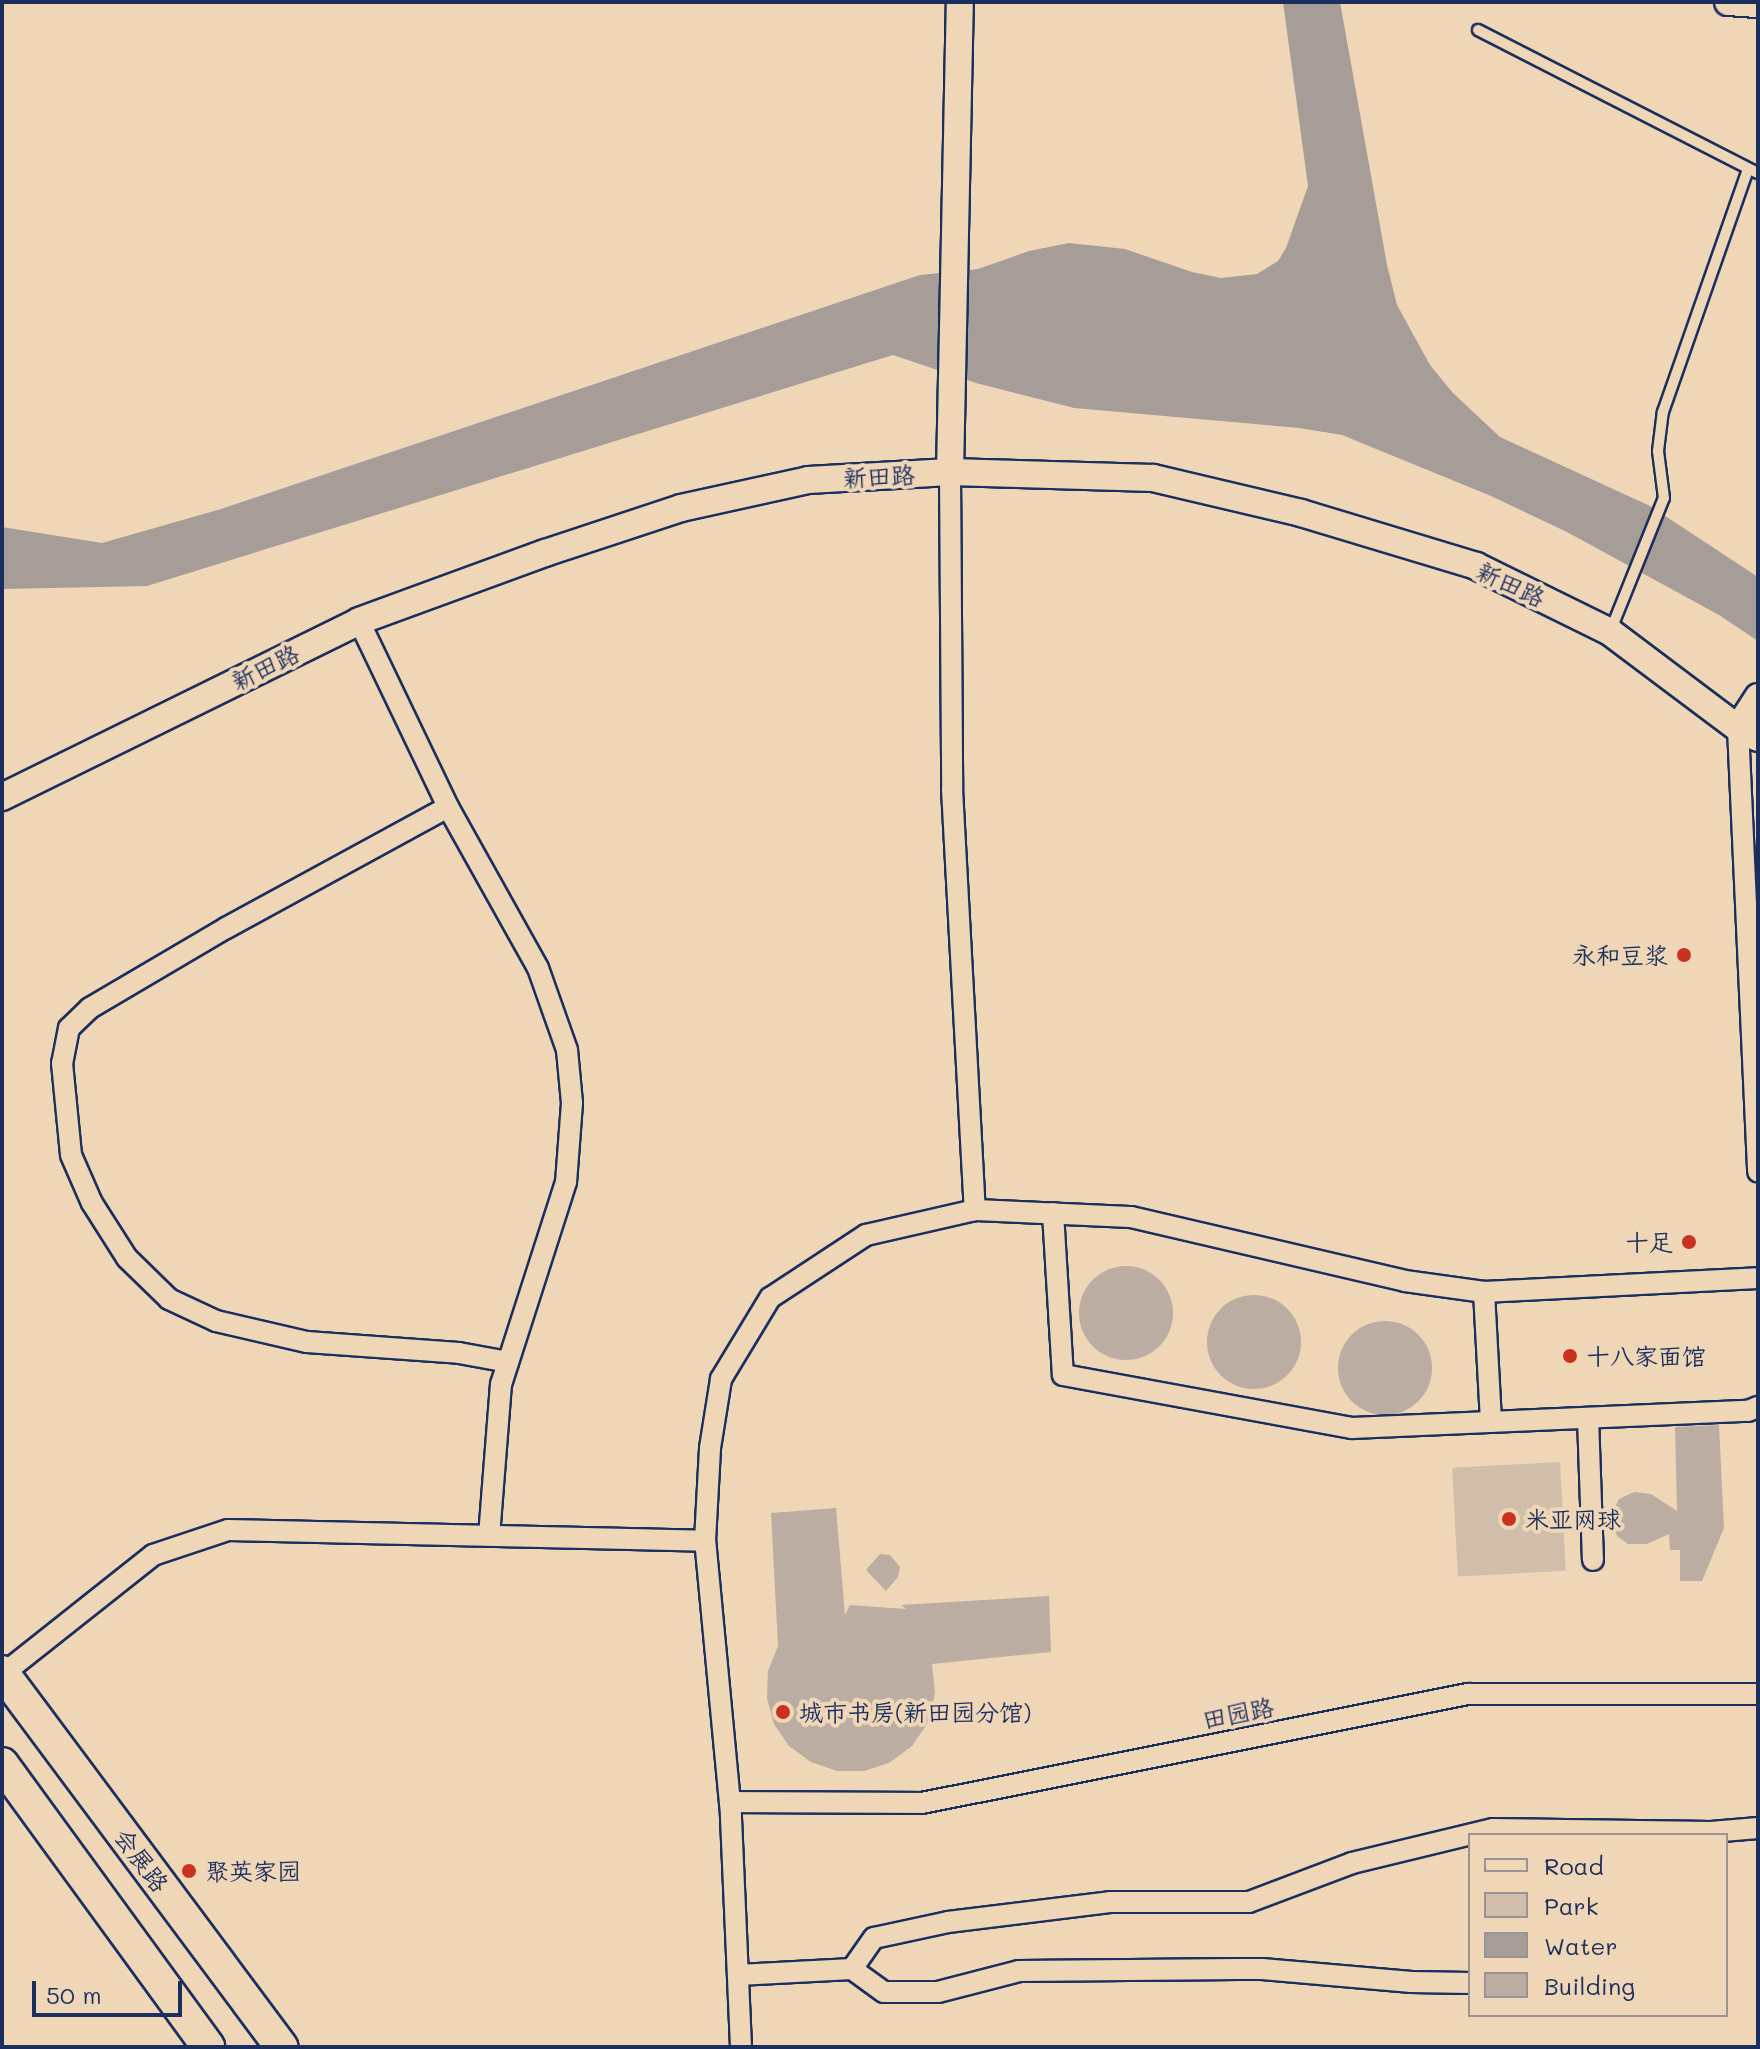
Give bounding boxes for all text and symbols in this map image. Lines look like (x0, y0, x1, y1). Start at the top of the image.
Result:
street label: 新田路 (842, 460, 916, 492)
street label: 新田路 (1472, 556, 1550, 612)
street label: 新田路 (226, 638, 304, 696)
place label: 永和豆浆 (1572, 941, 1668, 969)
marker: 永和豆浆 (1675, 946, 1693, 964)
place label: 十足 (1625, 1228, 1673, 1256)
marker: 十足 (1680, 1233, 1698, 1251)
place label: 十八家面馆 (1586, 1342, 1706, 1370)
marker: 十八家面馆 (1561, 1347, 1579, 1365)
place label: 米亚网球 (1525, 1505, 1621, 1533)
marker: 米亚网球 (1500, 1510, 1518, 1528)
street label: 田园路 (1200, 1692, 1276, 1734)
place label: 城市书房(新田园分馆) (799, 1698, 1031, 1726)
marker: 城市书房(新田园分馆) (774, 1703, 792, 1721)
street label: 会展路 (109, 1823, 175, 1897)
legend (1468, 1833, 1728, 2017)
text: Road (1544, 1850, 1604, 1881)
place label: 聚英家园 (205, 1857, 301, 1885)
marker: 聚英家园 (180, 1862, 198, 1880)
text: Park (1544, 1890, 1598, 1921)
text: Water (1544, 1930, 1618, 1961)
scale bar (36, 1965, 186, 2015)
text: Building (1544, 1970, 1635, 2001)
text: 50 m (46, 1979, 102, 2010)

